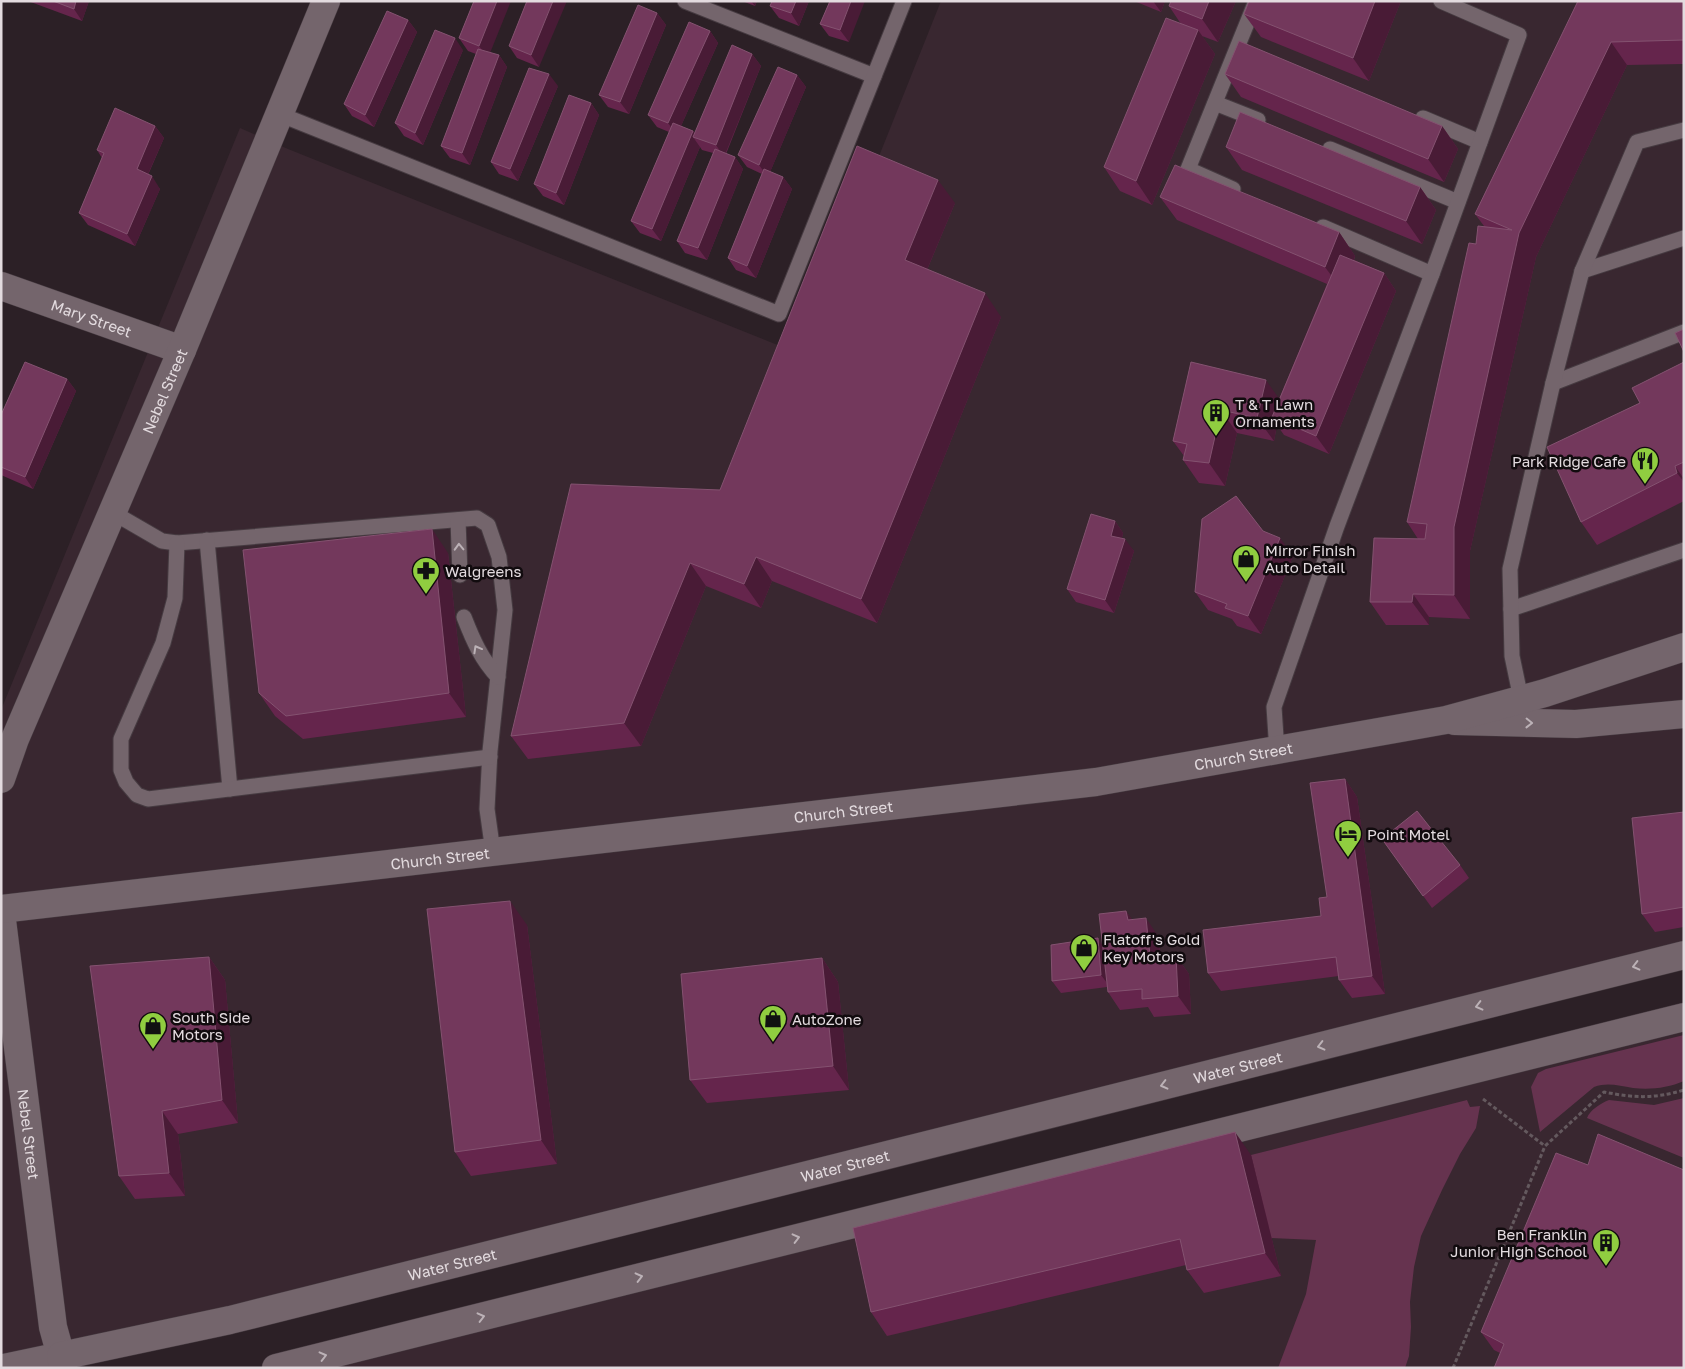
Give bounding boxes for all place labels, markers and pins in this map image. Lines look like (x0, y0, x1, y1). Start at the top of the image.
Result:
place label: T & T Lawn Ornaments (1235, 395, 1315, 430)
building icon: T & T Lawn Ornaments (1201, 398, 1231, 437)
restaurant icon: Park Ridge Cafe (1630, 446, 1660, 485)
place label: Park Ridge Cafe (1512, 452, 1626, 470)
place label: Mirror Finish Auto Detail (1265, 541, 1355, 576)
shop icon: Mirror Finish Auto Detail (1231, 544, 1261, 583)
pharmacy icon: Walgreens (411, 556, 441, 595)
place label: Walgreens (445, 562, 521, 580)
hotel icon: Point Motel (1333, 819, 1363, 858)
place label: Point Motel (1367, 825, 1450, 843)
place label: Flatoff's Gold Key Motors (1103, 930, 1200, 965)
shop icon: Flatoff's Gold Key Motors (1069, 933, 1099, 972)
shop icon: AutoZone (758, 1004, 788, 1043)
place label: South Side Motors (172, 1008, 250, 1043)
place label: AutoZone (792, 1010, 862, 1028)
shop icon: South Side Motors (138, 1011, 168, 1050)
place label: Ben Franklin Junior High School (1450, 1225, 1587, 1260)
building icon: Ben Franklin Junior High School (1591, 1228, 1621, 1267)

